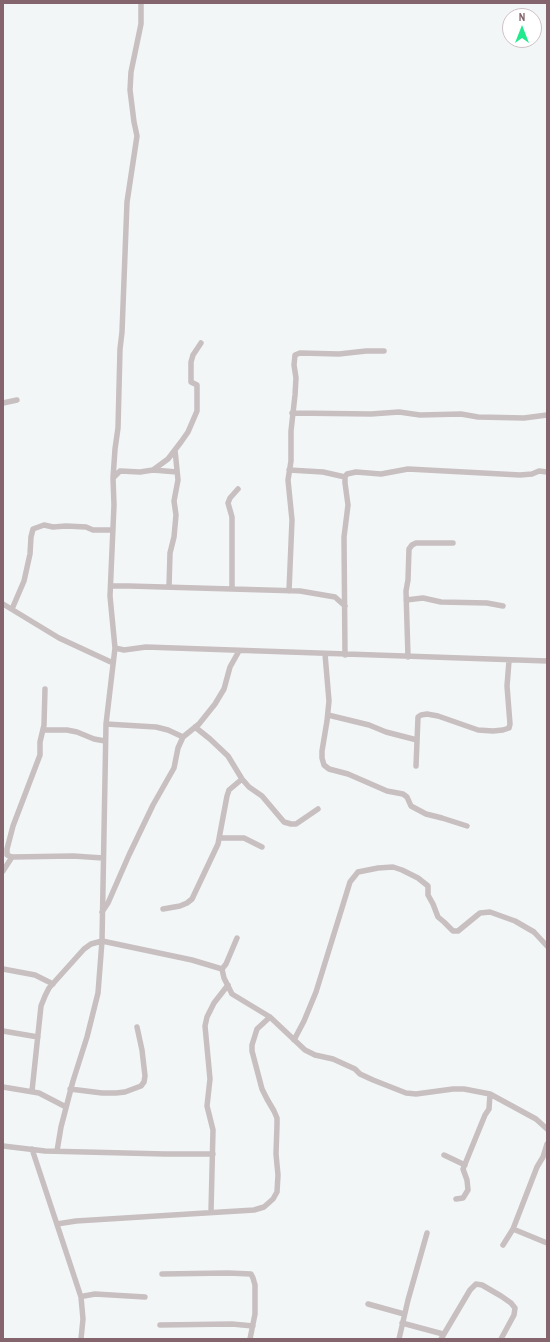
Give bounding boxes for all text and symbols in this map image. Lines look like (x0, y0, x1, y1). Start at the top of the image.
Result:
north arrow (502, 8, 542, 48)
text: N (519, 10, 525, 24)

